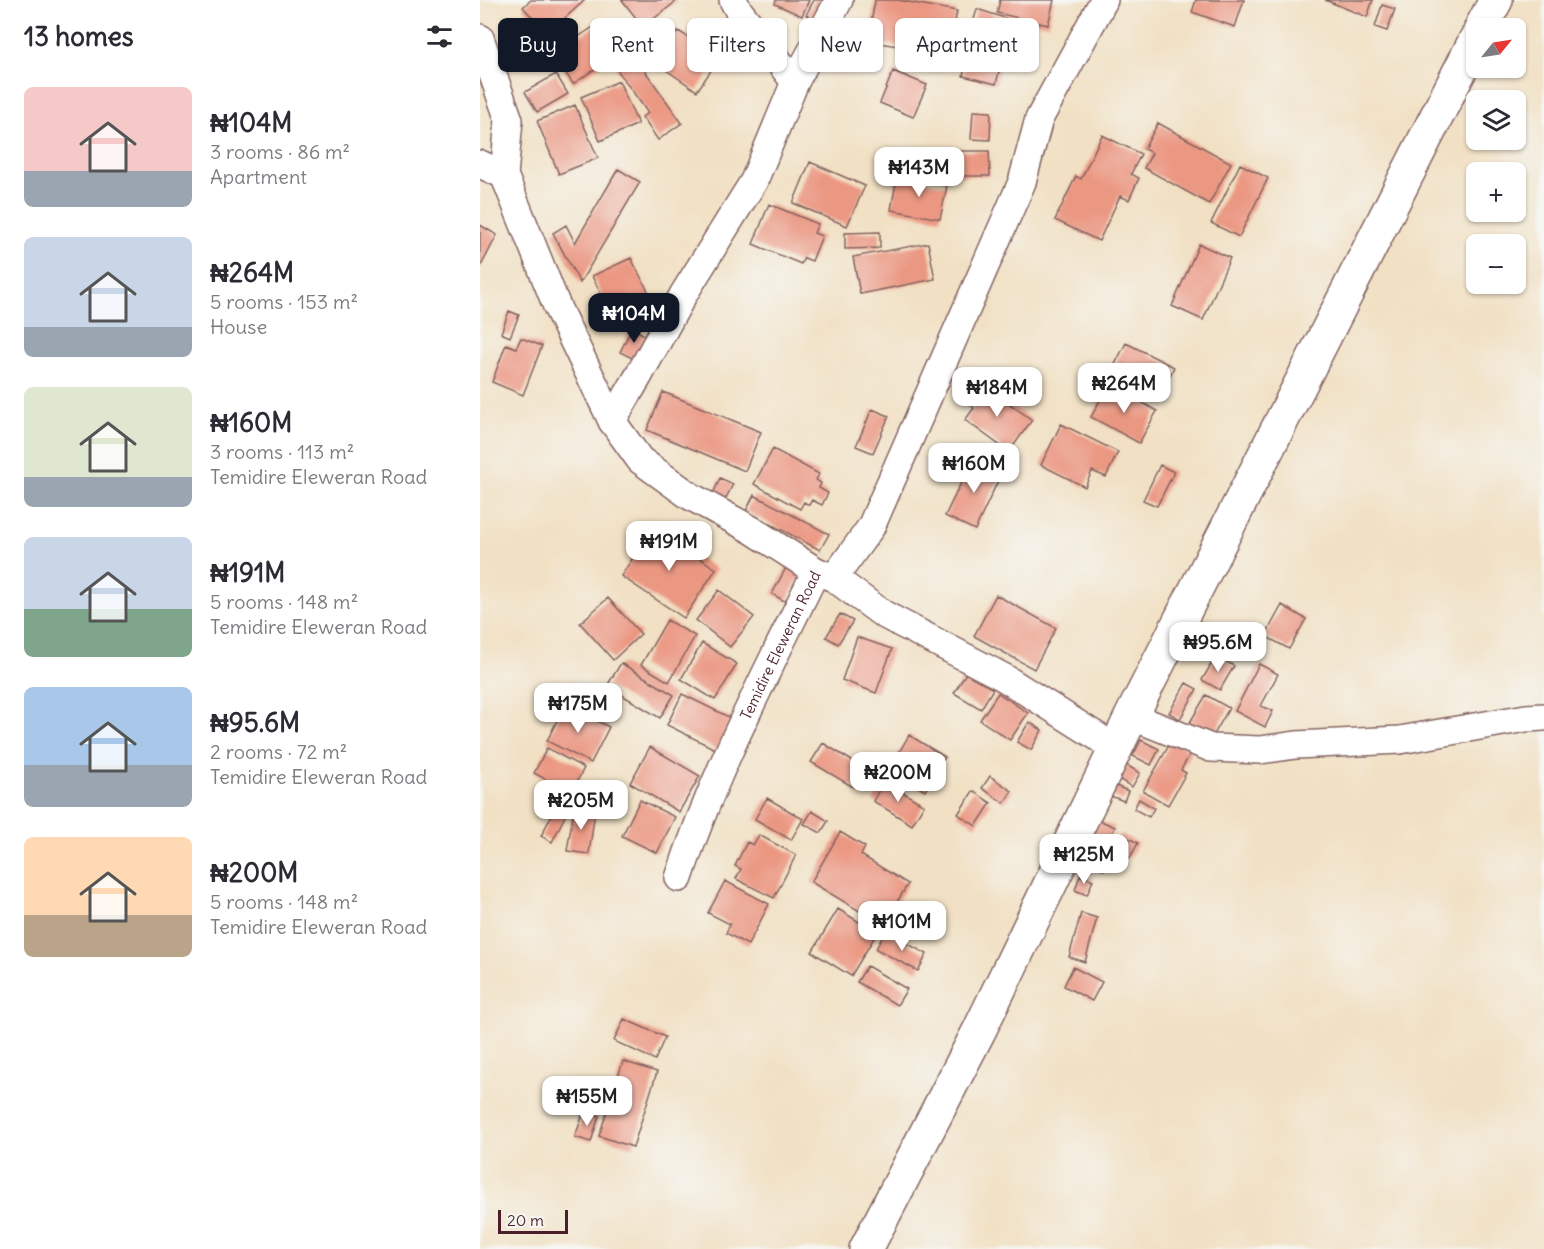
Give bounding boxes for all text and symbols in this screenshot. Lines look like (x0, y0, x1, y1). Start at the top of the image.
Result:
chip: Buy (498, 18, 578, 72)
chip: Rent (590, 18, 675, 72)
chip: Filters (687, 18, 787, 72)
chip: New (799, 18, 883, 72)
chip: Apartment (895, 18, 1039, 72)
north arrow (1466, 18, 1526, 78)
map controls (1466, 18, 1526, 294)
text: 13 homes (24, 20, 134, 53)
icon: filters (423, 20, 456, 53)
button: layers (1466, 90, 1526, 150)
text: ₦104M (210, 106, 292, 139)
icon: home (72, 111, 144, 183)
text: 3 rooms · 86 m² (210, 139, 350, 164)
pin: ₦143M (877, 147, 961, 198)
text: ₦143M (888, 154, 950, 179)
button: + (1466, 162, 1526, 222)
text: Apartment (210, 164, 307, 189)
button: − (1466, 234, 1526, 294)
text: ₦264M (210, 256, 294, 289)
icon: home (72, 261, 144, 333)
text: 5 rooms · 153 m² (210, 289, 358, 314)
pin: ₦104M (592, 293, 676, 344)
text: ₦104M (602, 300, 666, 325)
text: House (210, 314, 267, 339)
pin: ₦264M (1082, 363, 1166, 414)
pin: ₦184M (955, 367, 1039, 418)
text: ₦264M (1092, 370, 1156, 395)
text: ₦184M (966, 374, 1028, 399)
text: ₦160M (210, 406, 292, 439)
icon: home (72, 411, 144, 483)
text: 3 rooms · 113 m² (210, 439, 354, 464)
pin: ₦160M (932, 443, 1016, 494)
text: ₦160M (942, 450, 1006, 475)
text: Temidire Eleweran Road (210, 464, 427, 489)
pin: ₦191M (627, 521, 711, 572)
text: ₦191M (640, 528, 698, 553)
text: ₦191M (210, 556, 285, 589)
icon: home (72, 561, 144, 633)
street label: Temidire Eleweran Road (736, 567, 824, 723)
text: 5 rooms · 148 m² (210, 589, 358, 614)
text: Temidire Eleweran Road (210, 614, 427, 639)
pin: ₦95.6M (1169, 622, 1267, 673)
text: ₦95.6M (1183, 629, 1253, 654)
pin: ₦175M (536, 683, 620, 734)
text: ₦175M (548, 690, 608, 715)
text: ₦95.6M (210, 706, 300, 739)
icon: home (72, 711, 144, 783)
text: 2 rooms · 72 m² (210, 739, 347, 764)
pin: ₦200M (856, 752, 940, 803)
text: ₦200M (864, 759, 932, 784)
text: Temidire Eleweran Road (210, 764, 427, 789)
pin: ₦205M (539, 780, 623, 831)
text: ₦205M (548, 787, 614, 812)
pin: ₦125M (1042, 834, 1126, 885)
text: ₦125M (1053, 841, 1115, 866)
text: ₦200M (210, 856, 298, 889)
icon: home (72, 861, 144, 933)
text: 5 rooms · 148 m² (210, 889, 358, 914)
pin: ₦101M (860, 901, 944, 952)
text: ₦101M (872, 908, 932, 933)
text: Temidire Eleweran Road (210, 914, 427, 939)
pin: ₦155M (545, 1076, 629, 1127)
text: ₦155M (556, 1083, 618, 1108)
scale bar (498, 1207, 568, 1234)
text: 20 m (507, 1210, 544, 1230)

